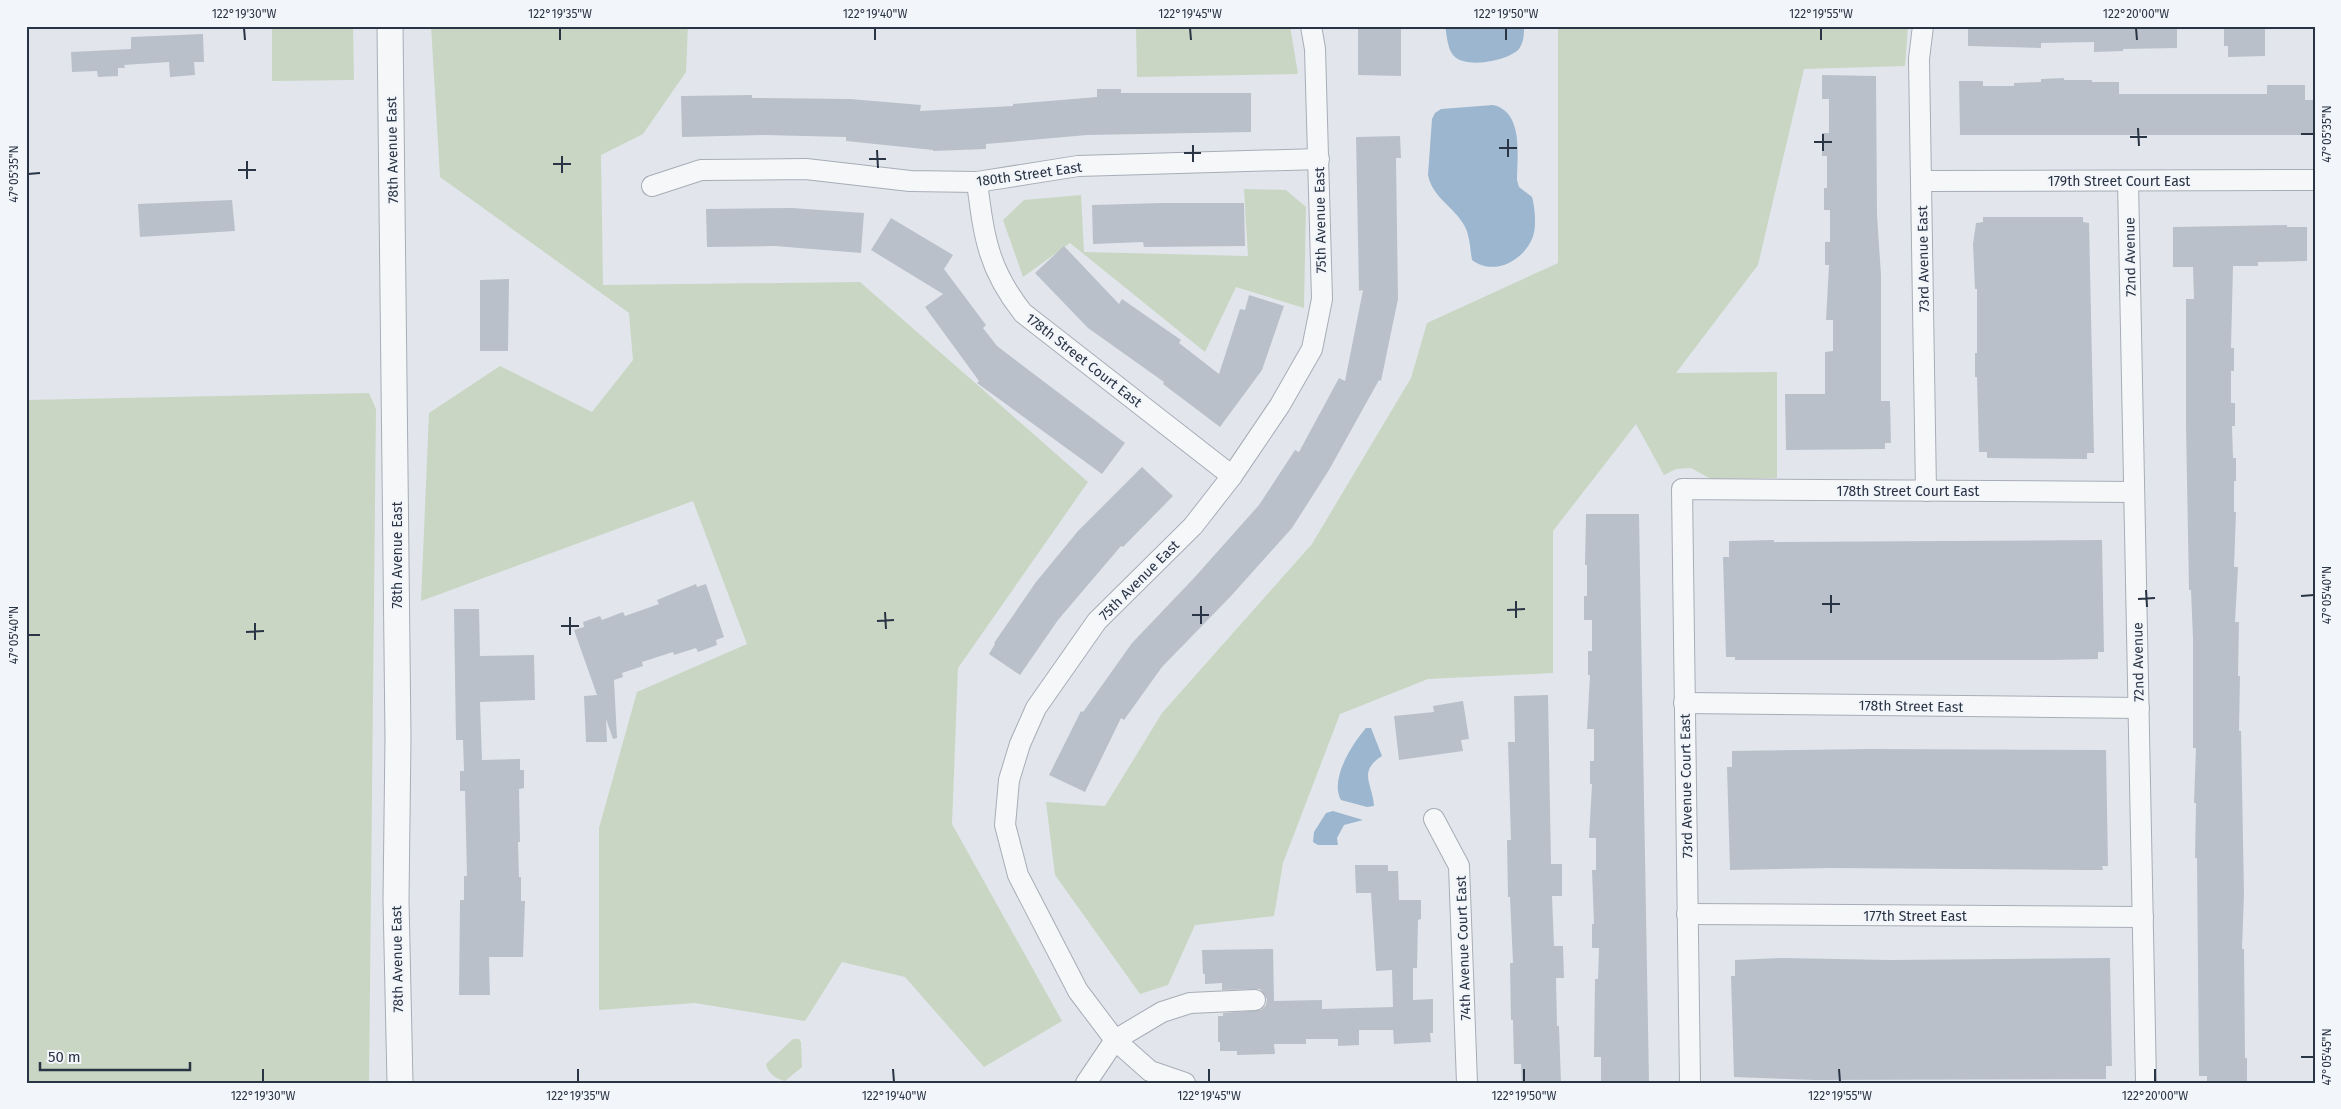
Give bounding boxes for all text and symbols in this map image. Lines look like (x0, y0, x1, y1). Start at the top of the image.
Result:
text: 122°19'30"W (212, 7, 276, 21)
text: 122°19'35"W (528, 7, 592, 21)
text: 122°19'40"W (843, 7, 907, 21)
text: 122°19'45"W (1158, 7, 1222, 21)
text: 122°19'50"W (1474, 7, 1538, 21)
text: 122°19'55"W (1789, 7, 1853, 21)
text: 122°20'00"W (2103, 7, 2169, 21)
street label: 78th Avenue East (383, 95, 402, 204)
text: 47°05'35"N (2320, 105, 2334, 163)
text: 47°05'35"N (7, 145, 21, 203)
street label: 180th Street East (975, 159, 1084, 190)
street label: 75th Avenue East (1311, 166, 1330, 273)
street label: 179th Street Court East (2048, 173, 2191, 190)
street label: 73rd Avenue East (1914, 205, 1933, 312)
street label: 72nd Avenue (2121, 217, 2140, 297)
street label: 178th Street Court East (1022, 310, 1146, 412)
street label: 178th Street Court East (1837, 483, 1980, 500)
street label: 78th Avenue East (389, 500, 406, 609)
street label: 75th Avenue East (1096, 536, 1184, 624)
text: 47°05'40"N (2320, 566, 2334, 624)
text: 47°05'40"N (7, 606, 21, 664)
street label: 72nd Avenue (2129, 622, 2148, 702)
street label: 178th Street East (1858, 697, 1964, 716)
street label: 73rd Avenue Court East (1677, 713, 1696, 859)
street label: 74th Avenue Court East (1452, 874, 1475, 1021)
street label: 78th Avenue East (388, 904, 407, 1013)
street label: 177th Street East (1863, 908, 1968, 925)
text: 47°05'45"N (2320, 1028, 2334, 1086)
scale bar (40, 1039, 190, 1071)
text: 50 m (48, 1048, 81, 1066)
text: 122°19'30"W (231, 1089, 295, 1103)
text: 122°19'35"W (546, 1089, 610, 1103)
text: 122°19'40"W (862, 1089, 926, 1103)
text: 122°19'45"W (1177, 1089, 1241, 1103)
text: 122°19'50"W (1492, 1089, 1556, 1103)
text: 122°19'55"W (1808, 1089, 1872, 1103)
text: 122°20'00"W (2122, 1089, 2188, 1103)

